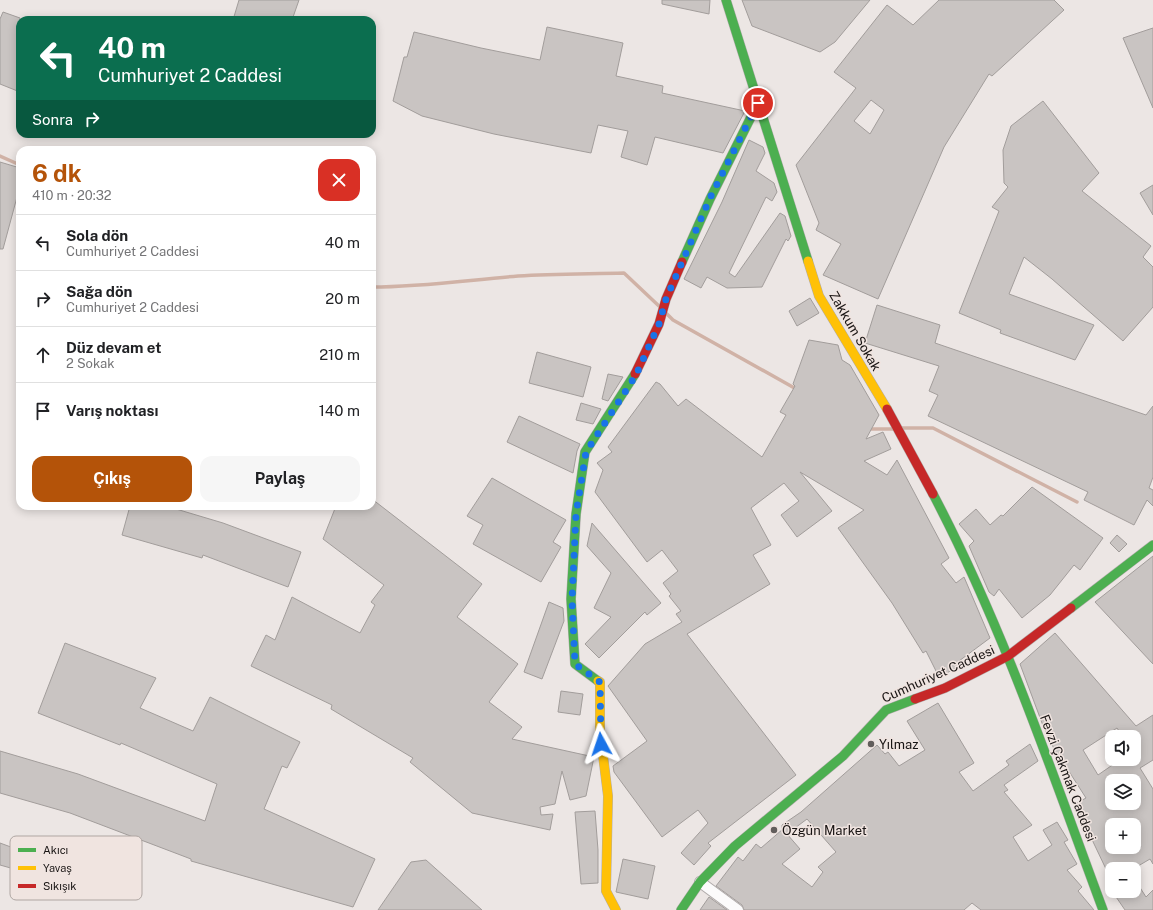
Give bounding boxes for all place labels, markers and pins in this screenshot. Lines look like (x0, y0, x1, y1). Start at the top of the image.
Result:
pin (741, 86, 775, 120)
place label: Yılmaz (879, 737, 918, 752)
marker: Yılmaz (866, 739, 876, 749)
place label: Özgün Market (782, 823, 867, 838)
marker: Özgün Market (769, 825, 779, 835)

